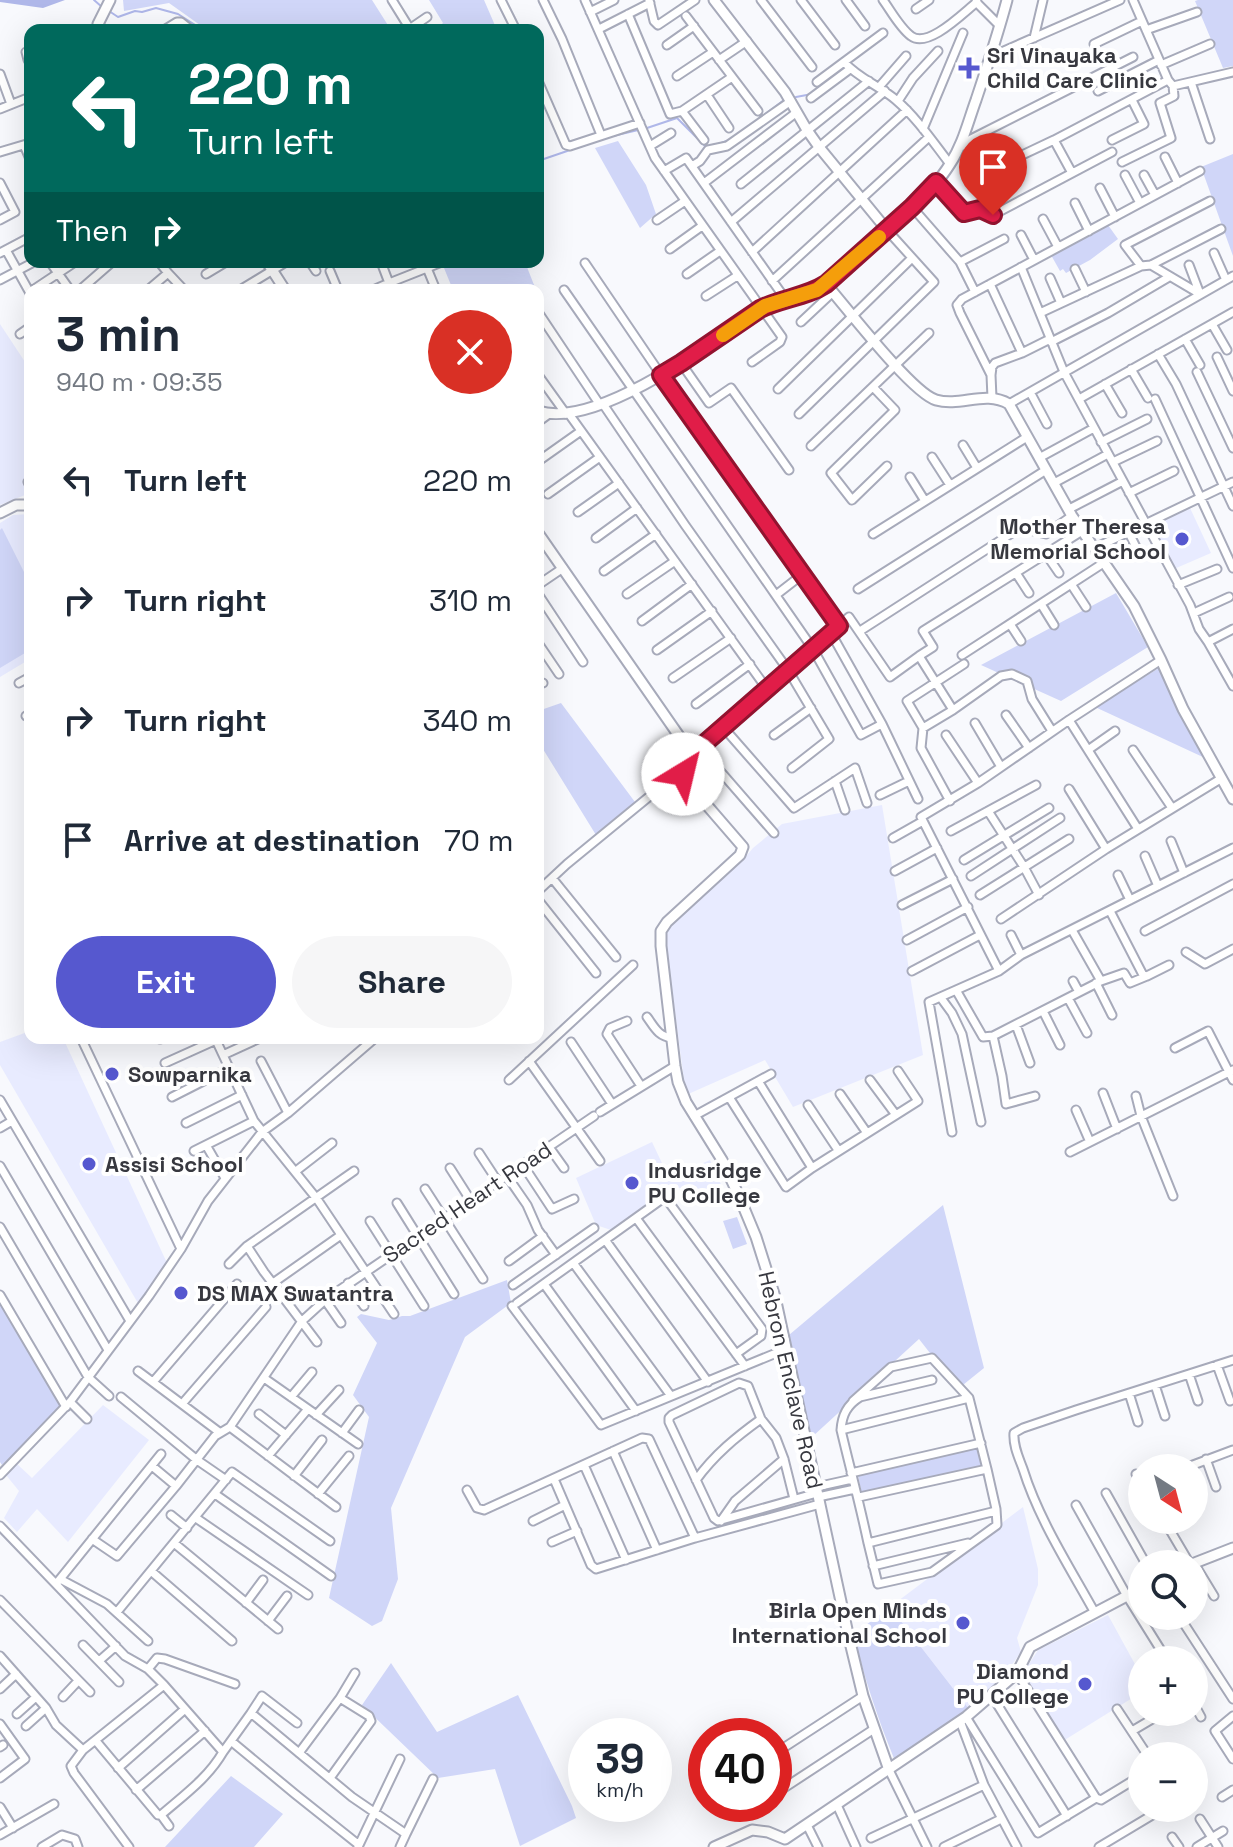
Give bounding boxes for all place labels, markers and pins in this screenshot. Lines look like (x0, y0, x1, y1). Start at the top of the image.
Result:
place label: Sri Vinayaka Child Care Clinic (987, 41, 1158, 94)
marker: Sri Vinayaka Child Care Clinic (958, 57, 980, 79)
pin (959, 133, 1027, 215)
place label: Mother Theresa Memorial School (990, 512, 1166, 565)
marker: Mother Theresa Memorial School (1173, 530, 1191, 548)
place label: Sowparnika (128, 1060, 252, 1088)
marker: Sowparnika (103, 1065, 121, 1083)
place label: Assisi School (105, 1150, 243, 1178)
marker: Assisi School (80, 1155, 98, 1173)
place label: Indusridge PU College (648, 1156, 762, 1209)
marker: Indusridge PU College (623, 1174, 641, 1192)
place label: DS MAX Swatantra (197, 1279, 394, 1307)
marker: DS MAX Swatantra (172, 1284, 190, 1302)
place label: Birla Open Minds International School (732, 1596, 947, 1649)
marker: Birla Open Minds International School (954, 1614, 972, 1632)
place label: Diamond PU College (957, 1657, 1069, 1710)
marker: Diamond PU College (1076, 1675, 1094, 1693)

